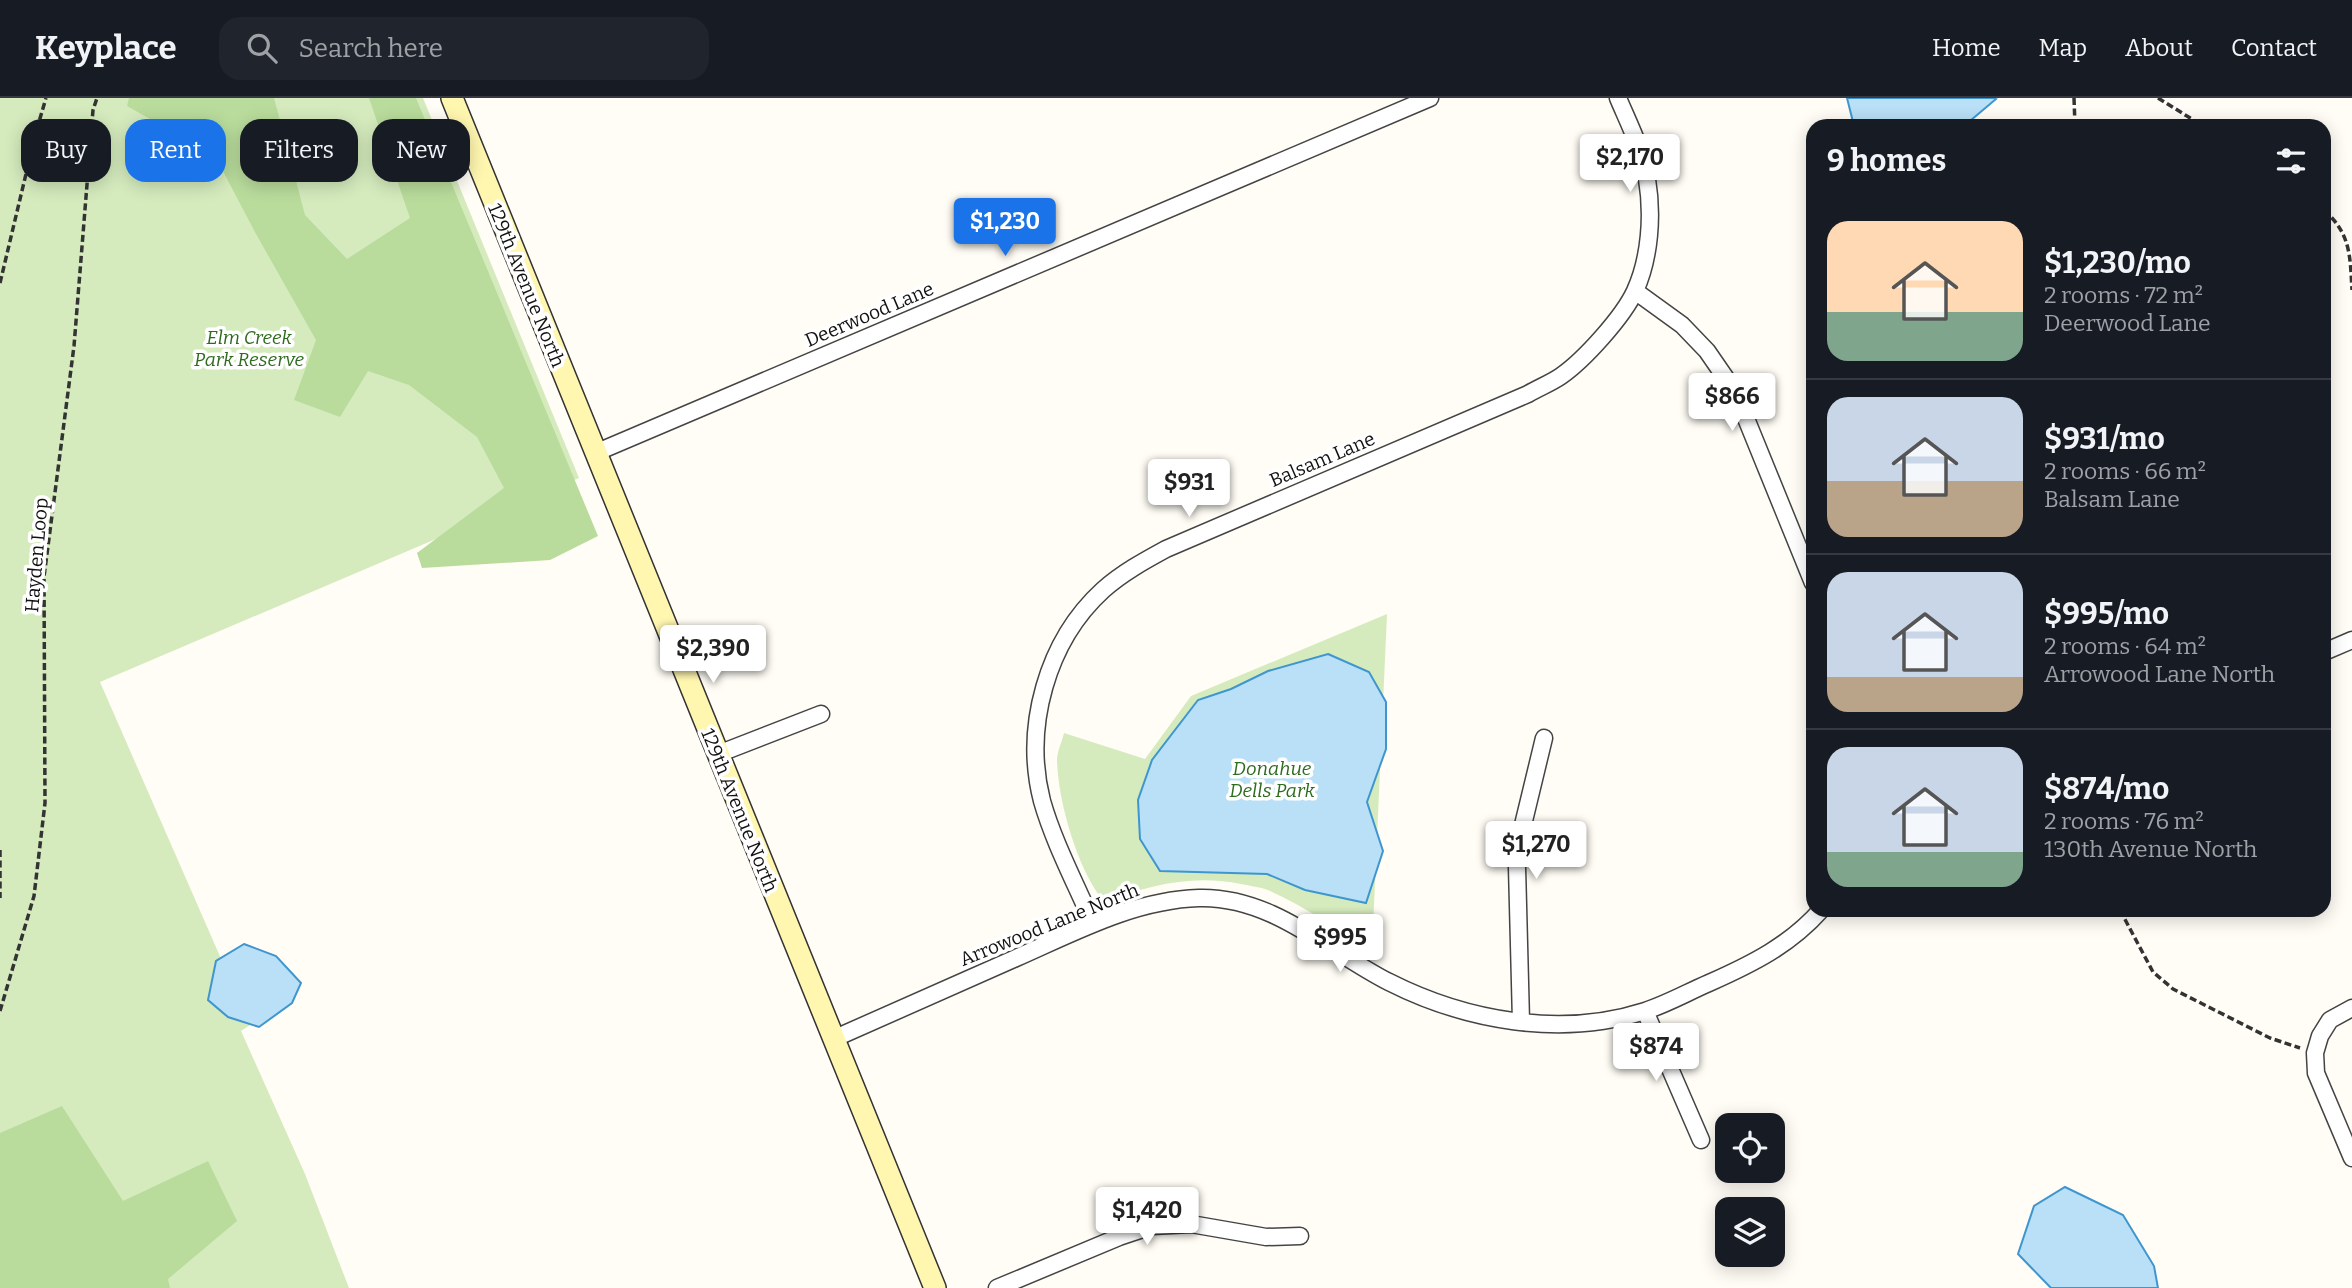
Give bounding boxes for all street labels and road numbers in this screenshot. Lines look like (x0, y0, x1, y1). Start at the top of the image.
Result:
street label: 129th Avenue North (483, 200, 570, 371)
street label: Deerwood Lane (801, 277, 937, 352)
street label: Balsam Lane (1266, 427, 1378, 492)
street label: Hayden Loop (20, 497, 53, 613)
street label: 129th Avenue North (696, 725, 783, 896)
street label: Arrowood Lane North (956, 878, 1142, 971)

